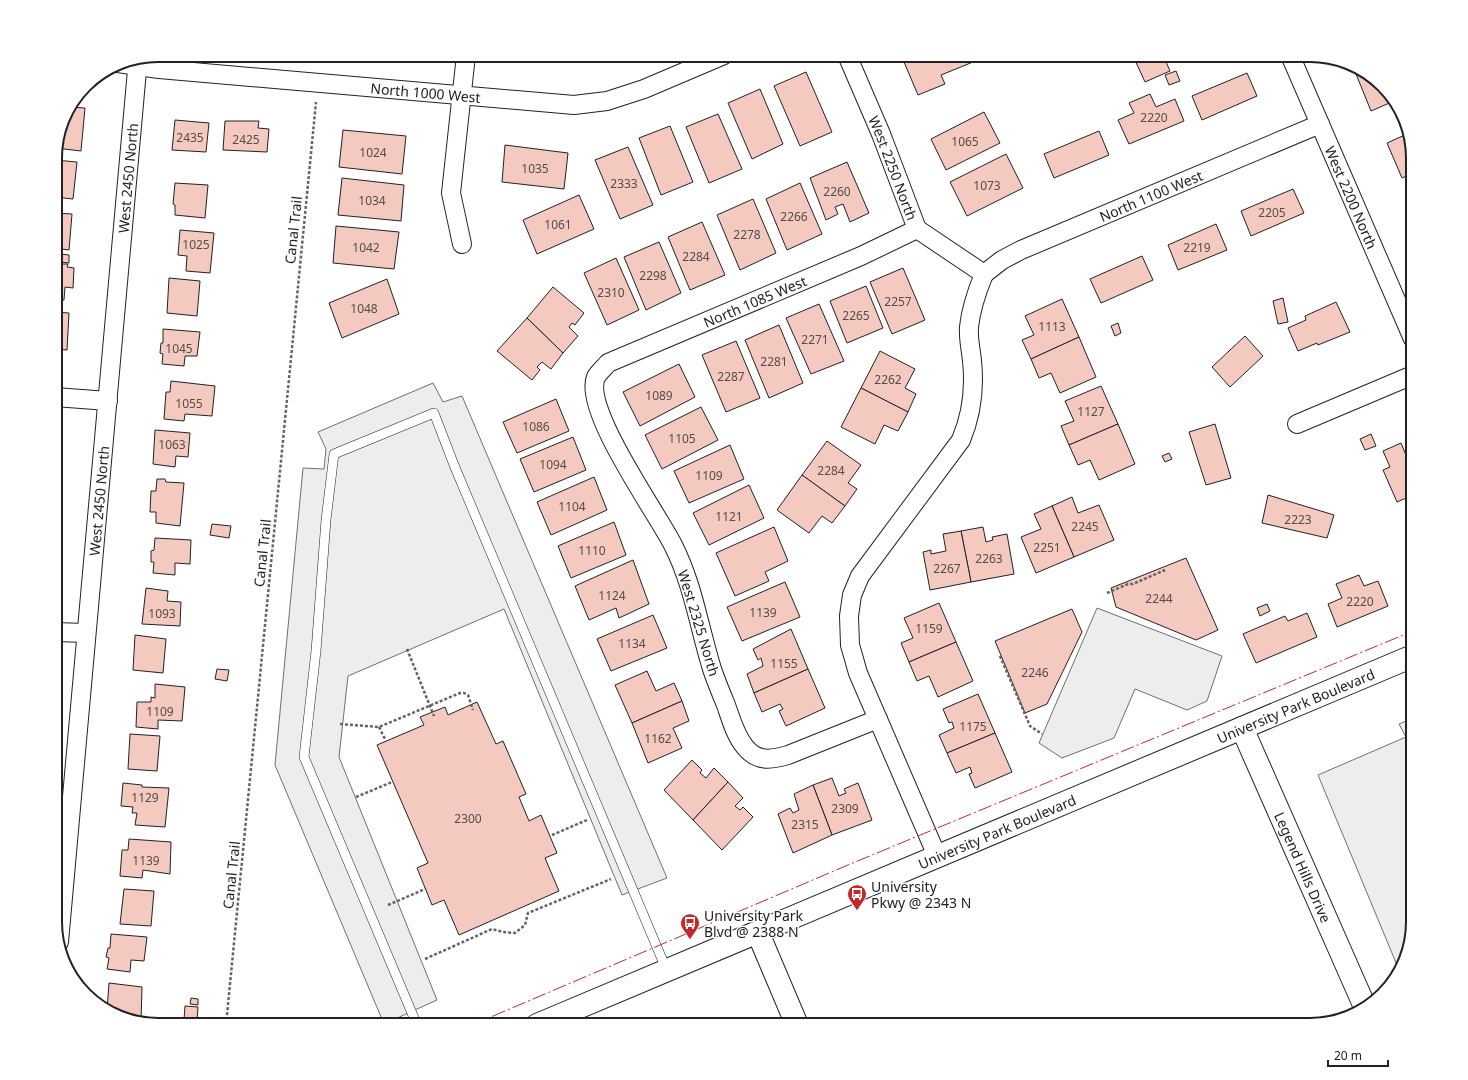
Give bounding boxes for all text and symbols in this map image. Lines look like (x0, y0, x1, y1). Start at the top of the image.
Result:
street label: North 1000 West (370, 78, 481, 106)
house number: 2220 (1140, 109, 1168, 126)
street label: West 2250 North (865, 113, 922, 223)
street label: West 2450 North (113, 122, 142, 234)
house number: 2435 (176, 129, 204, 146)
house number: 2425 (232, 131, 260, 148)
house number: 1065 (951, 133, 979, 150)
street label: West 2200 North (1321, 143, 1382, 252)
house number: 1024 (359, 144, 387, 161)
house number: 1035 (521, 160, 549, 177)
street label: North 1100 West (1096, 165, 1205, 226)
house number: 2333 (610, 175, 638, 192)
house number: 1073 (973, 177, 1001, 194)
house number: 2260 (823, 183, 851, 200)
house number: 1034 (358, 192, 386, 209)
street label: Canal Trail (280, 195, 306, 265)
house number: 2205 (1258, 204, 1286, 221)
house number: 2266 (780, 208, 808, 225)
house number: 1061 (544, 216, 572, 233)
house number: 2278 (733, 226, 761, 243)
house number: 1025 (182, 236, 210, 253)
house number: 1042 (352, 239, 380, 256)
house number: 2219 (1183, 239, 1211, 256)
house number: 2284 (682, 248, 710, 265)
house number: 2298 (639, 267, 667, 284)
street label: North 1085 West (700, 271, 809, 331)
house number: 2310 (597, 284, 625, 301)
house number: 2257 (884, 293, 912, 310)
house number: 1048 (350, 300, 378, 317)
house number: 2265 (842, 307, 870, 324)
house number: 1113 (1038, 318, 1066, 335)
house number: 2271 (801, 331, 829, 348)
house number: 1045 (165, 340, 193, 357)
house number: 2281 (760, 353, 788, 370)
house number: 2287 (717, 368, 745, 385)
house number: 2262 (874, 371, 902, 388)
house number: 1089 (645, 387, 673, 404)
house number: 1055 (175, 395, 203, 412)
house number: 1127 (1077, 403, 1105, 420)
house number: 1086 (522, 418, 550, 435)
house number: 1105 (668, 430, 696, 447)
house number: 1063 (158, 436, 186, 453)
street label: West 2450 North (84, 445, 113, 557)
house number: 1094 (539, 456, 567, 473)
house number: 2284 (817, 462, 845, 479)
house number: 1109 (695, 467, 723, 484)
house number: 1104 (558, 498, 586, 515)
house number: 1121 (715, 508, 743, 525)
house number: 2223 (1284, 511, 1312, 528)
street label: Canal Trail (249, 518, 275, 588)
house number: 2245 (1071, 518, 1099, 535)
house number: 2251 (1033, 539, 1061, 556)
house number: 1110 (578, 542, 606, 559)
house number: 2263 (975, 550, 1003, 567)
house number: 2267 (933, 560, 961, 577)
street label: West 2325 North (674, 567, 724, 679)
house number: 1124 (598, 587, 626, 604)
house number: 2244 (1145, 590, 1173, 607)
house number: 2220 (1346, 593, 1374, 610)
house number: 1139 (749, 604, 777, 621)
house number: 1093 (148, 605, 176, 622)
house number: 1159 (915, 620, 943, 637)
house number: 1134 (618, 635, 646, 652)
house number: 1155 (770, 655, 798, 672)
house number: 2246 (1021, 664, 1049, 681)
street label: University Park Boulevard (1214, 664, 1377, 747)
house number: 1109 (146, 703, 174, 720)
house number: 1175 (959, 718, 987, 735)
house number: 1162 (644, 730, 672, 747)
house number: 1129 (131, 789, 159, 806)
street label: University Park Boulevard (915, 790, 1079, 873)
house number: 2309 (831, 800, 859, 817)
street label: Legend Hills Drive (1271, 809, 1336, 925)
house number: 2300 (454, 810, 482, 827)
house number: 2315 (791, 816, 819, 833)
street label: Canal Trail (218, 840, 244, 910)
house number: 1139 (132, 852, 160, 869)
place label: University Pkwy @ 2343 N (871, 877, 971, 912)
bus stop icon: University Pkwy @ 2343 N (846, 883, 868, 911)
place label: University Park Blvd @ 2388 N (704, 906, 804, 941)
bus stop icon: University Park Blvd @ 2388 N (679, 912, 701, 940)
scale bar (1328, 1042, 1388, 1068)
text: 20 m (1334, 1047, 1362, 1064)

